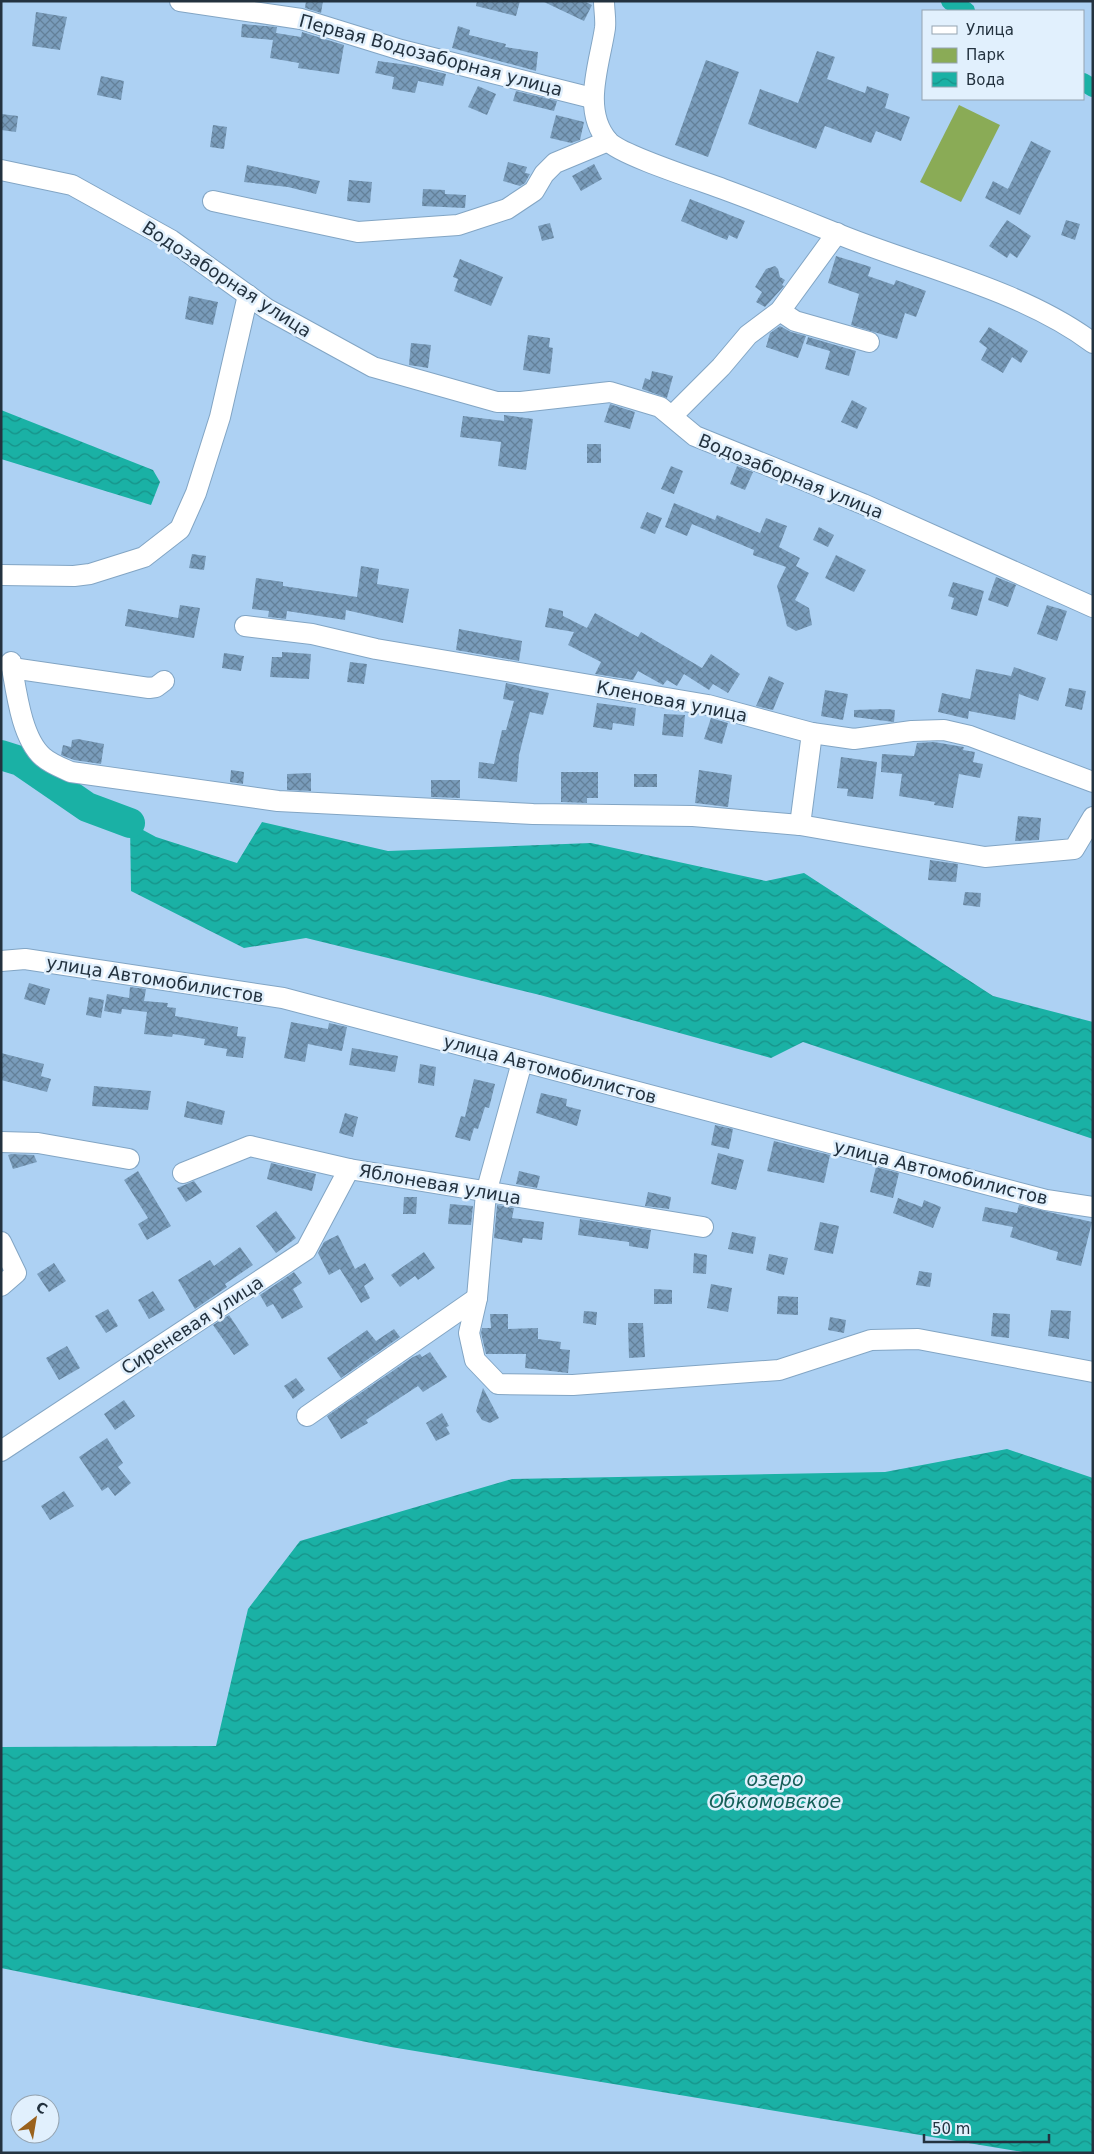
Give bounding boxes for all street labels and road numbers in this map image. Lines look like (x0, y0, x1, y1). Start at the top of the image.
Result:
street label: Первая Водозаборная улица (297, 10, 565, 100)
street label: Водозаборная улица (138, 216, 316, 342)
street label: Водозаборная улица (696, 429, 886, 523)
street label: Кленовая улица (595, 676, 749, 726)
street label: улица Автомобилистов (45, 951, 265, 1007)
street label: улица Автомобилистов (441, 1030, 659, 1108)
street label: улица Автомобилистов (832, 1135, 1050, 1209)
street label: Яблоневая улица (357, 1159, 523, 1209)
street label: Сиреневая улица (117, 1271, 267, 1379)

